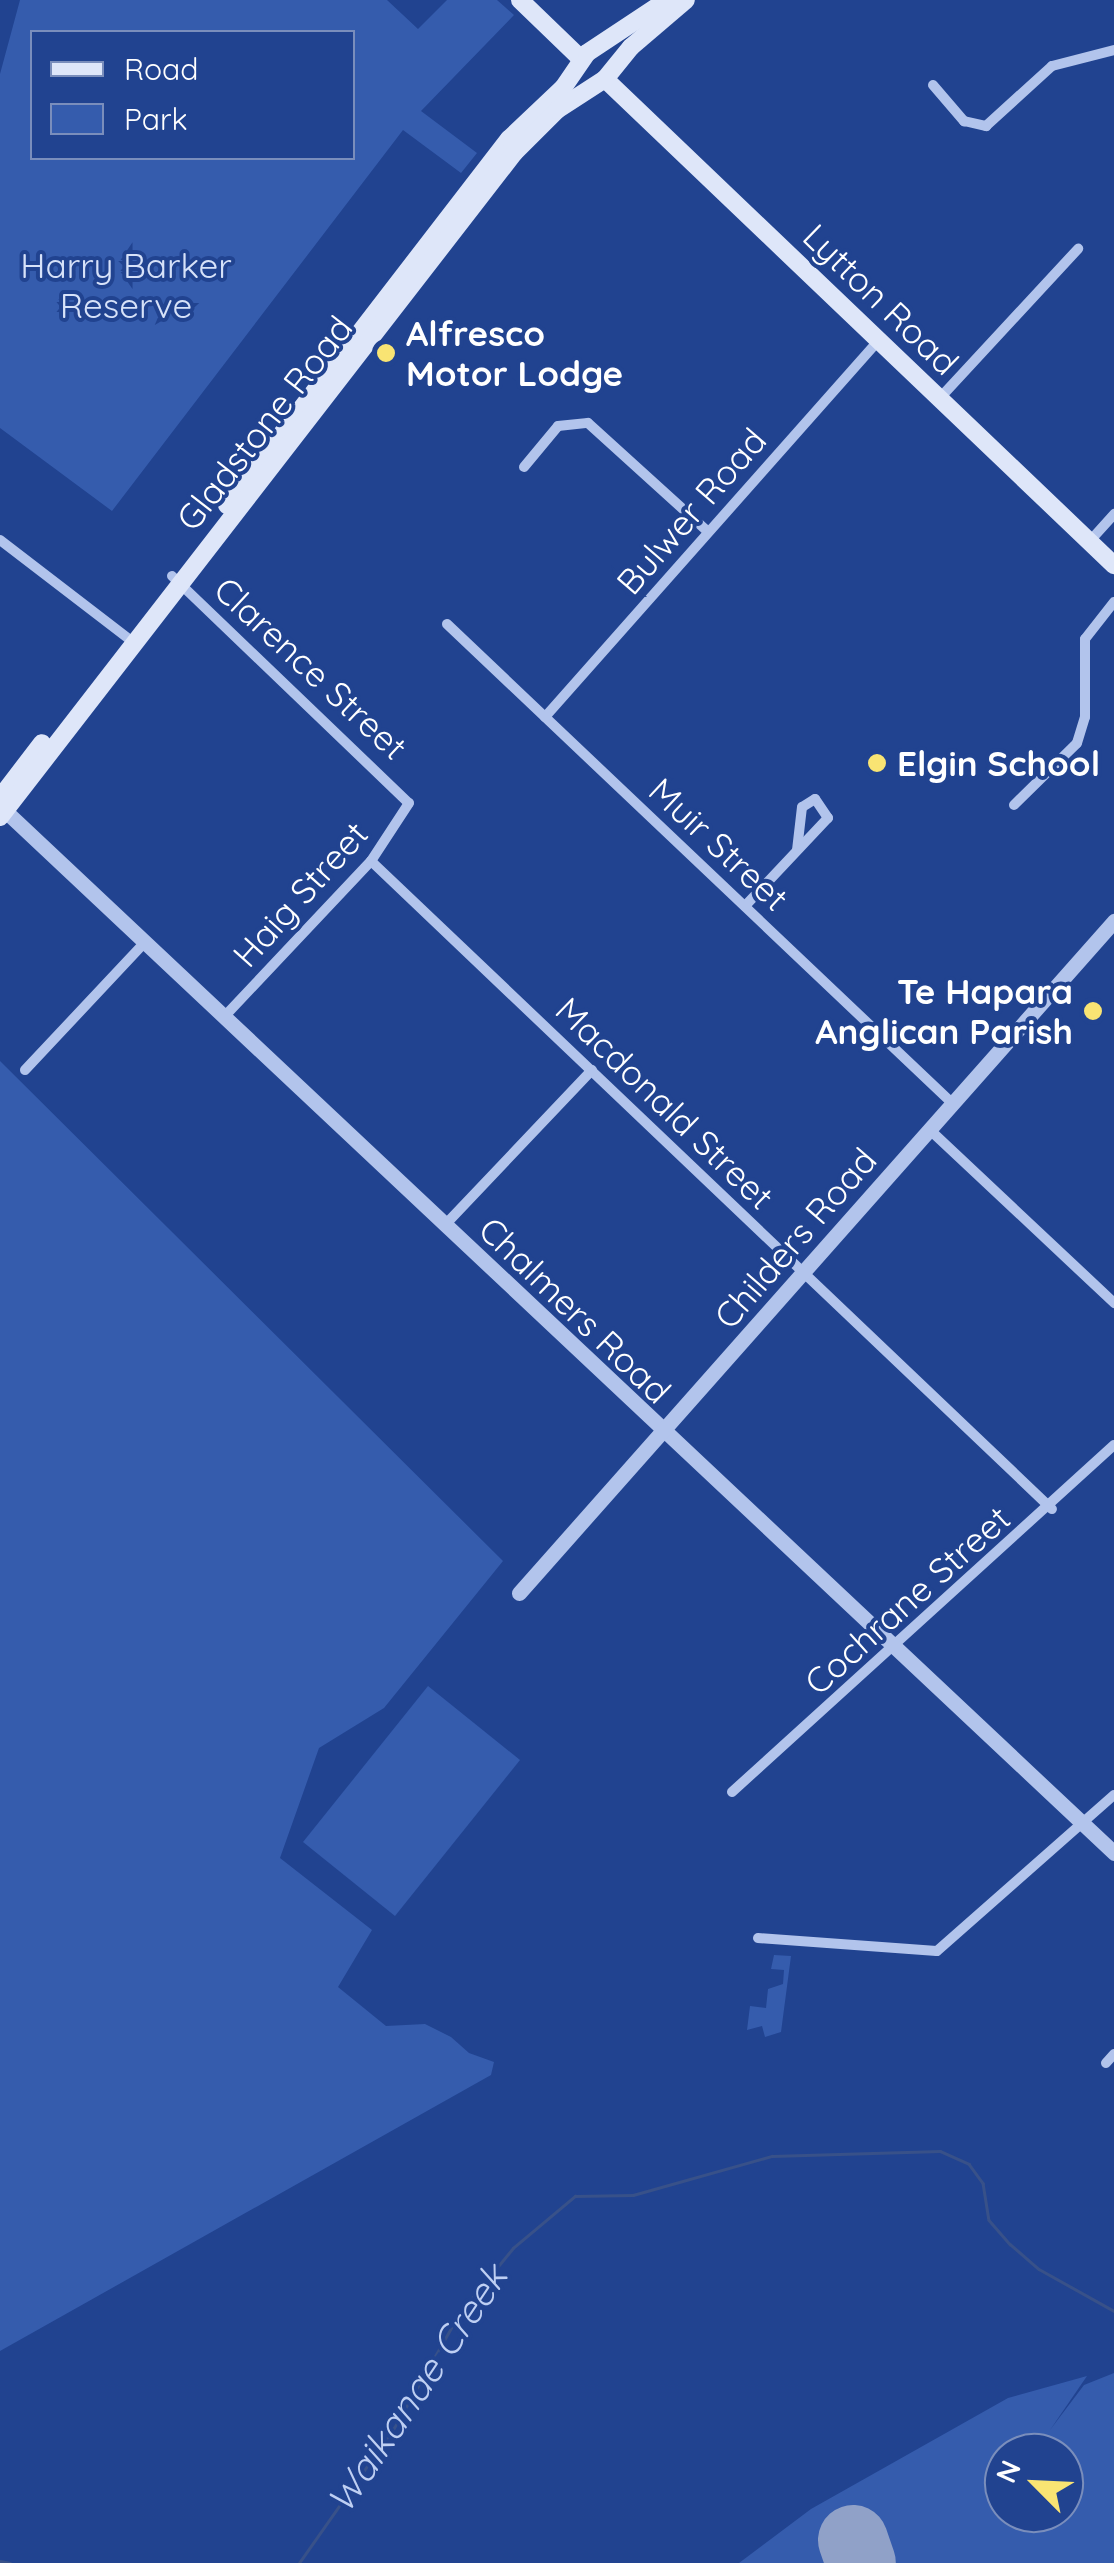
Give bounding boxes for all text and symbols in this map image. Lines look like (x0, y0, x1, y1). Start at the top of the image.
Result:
legend (30, 30, 355, 160)
text: Road (124, 50, 198, 88)
text: Park (124, 100, 188, 138)
street label: Lytton Road (795, 215, 967, 383)
park label: Harry Barker Reserve (20, 244, 232, 326)
street label: Gladstone Road (167, 307, 361, 539)
place label: Alfresco Motor Lodge (406, 312, 623, 394)
marker: Alfresco Motor Lodge (375, 342, 397, 364)
street label: Bulwer Road (608, 419, 774, 603)
street label: Clarence Street (206, 568, 416, 768)
place label: Elgin School (897, 742, 1100, 784)
marker: Elgin School (866, 752, 888, 774)
street label: Muir Street (641, 769, 797, 919)
street label: Haig Street (224, 813, 376, 975)
place label: Te Hapara Anglican Parish (815, 970, 1073, 1052)
street label: Macdonald Street (547, 988, 783, 1218)
marker: Te Hapara Anglican Parish (1082, 1000, 1104, 1022)
street label: Childers Road (705, 1139, 885, 1337)
street label: Chalmers Road (471, 1208, 679, 1412)
street label: Cochrane Street (796, 1497, 1018, 1703)
water label: Waikanae Creek (317, 2256, 517, 2522)
north arrow (984, 2433, 1084, 2533)
text: N (988, 2455, 1028, 2488)

